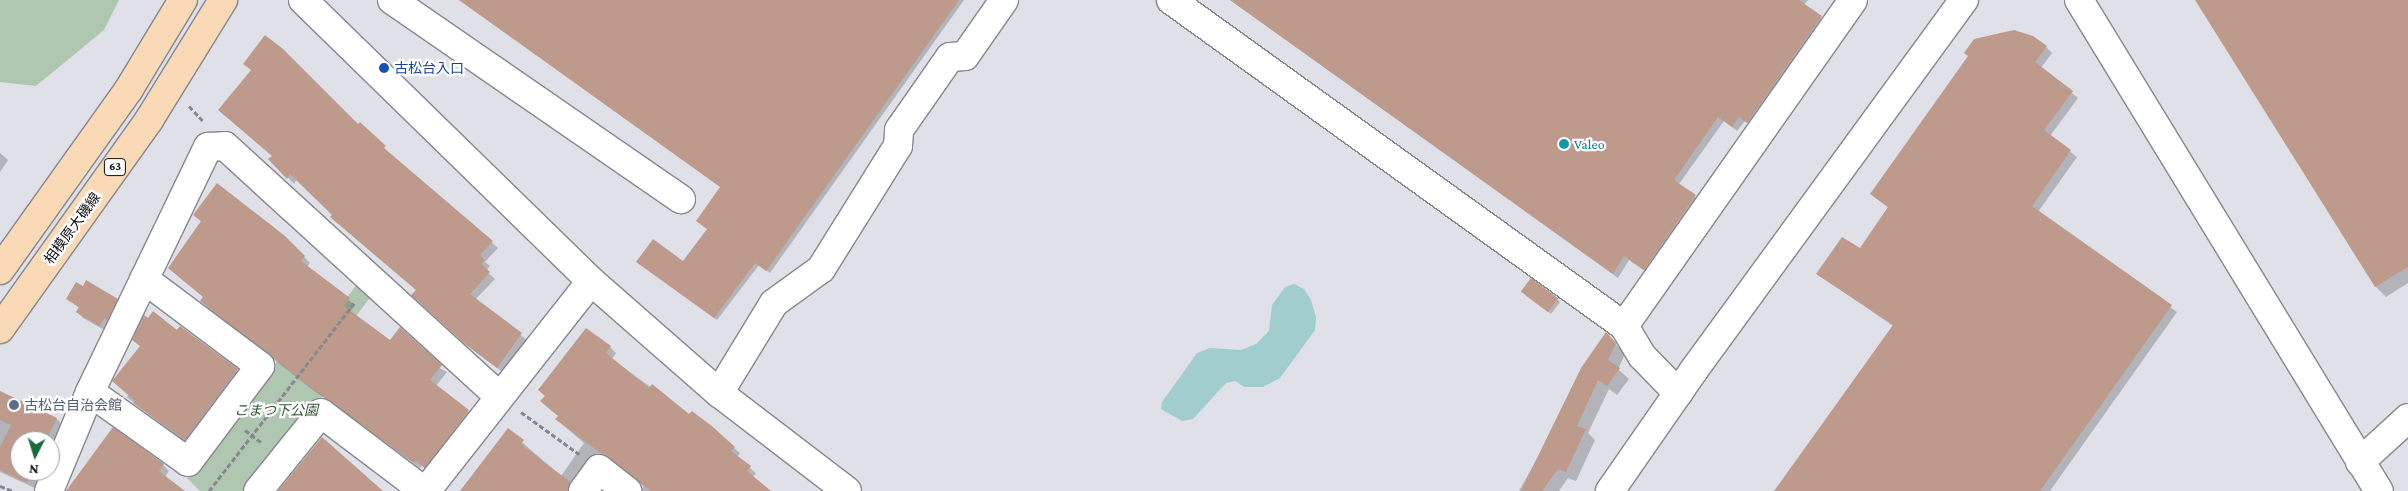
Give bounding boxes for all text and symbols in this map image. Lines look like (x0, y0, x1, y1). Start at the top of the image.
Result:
place label: 古松台入口 (394, 60, 464, 76)
marker: 古松台入口 (378, 62, 390, 74)
place label: Valeo (1574, 136, 1605, 152)
marker: Valeo (1558, 138, 1570, 150)
road number: 63 (104, 158, 126, 176)
street label: 相模原大磯線 (41, 189, 103, 267)
place label: 古松台自治会館 (24, 397, 122, 413)
marker: 古松台自治会館 (8, 399, 20, 411)
park label: こまつ下公園 (234, 402, 318, 418)
north arrow (10, 431, 60, 481)
text: N (28, 462, 39, 478)

